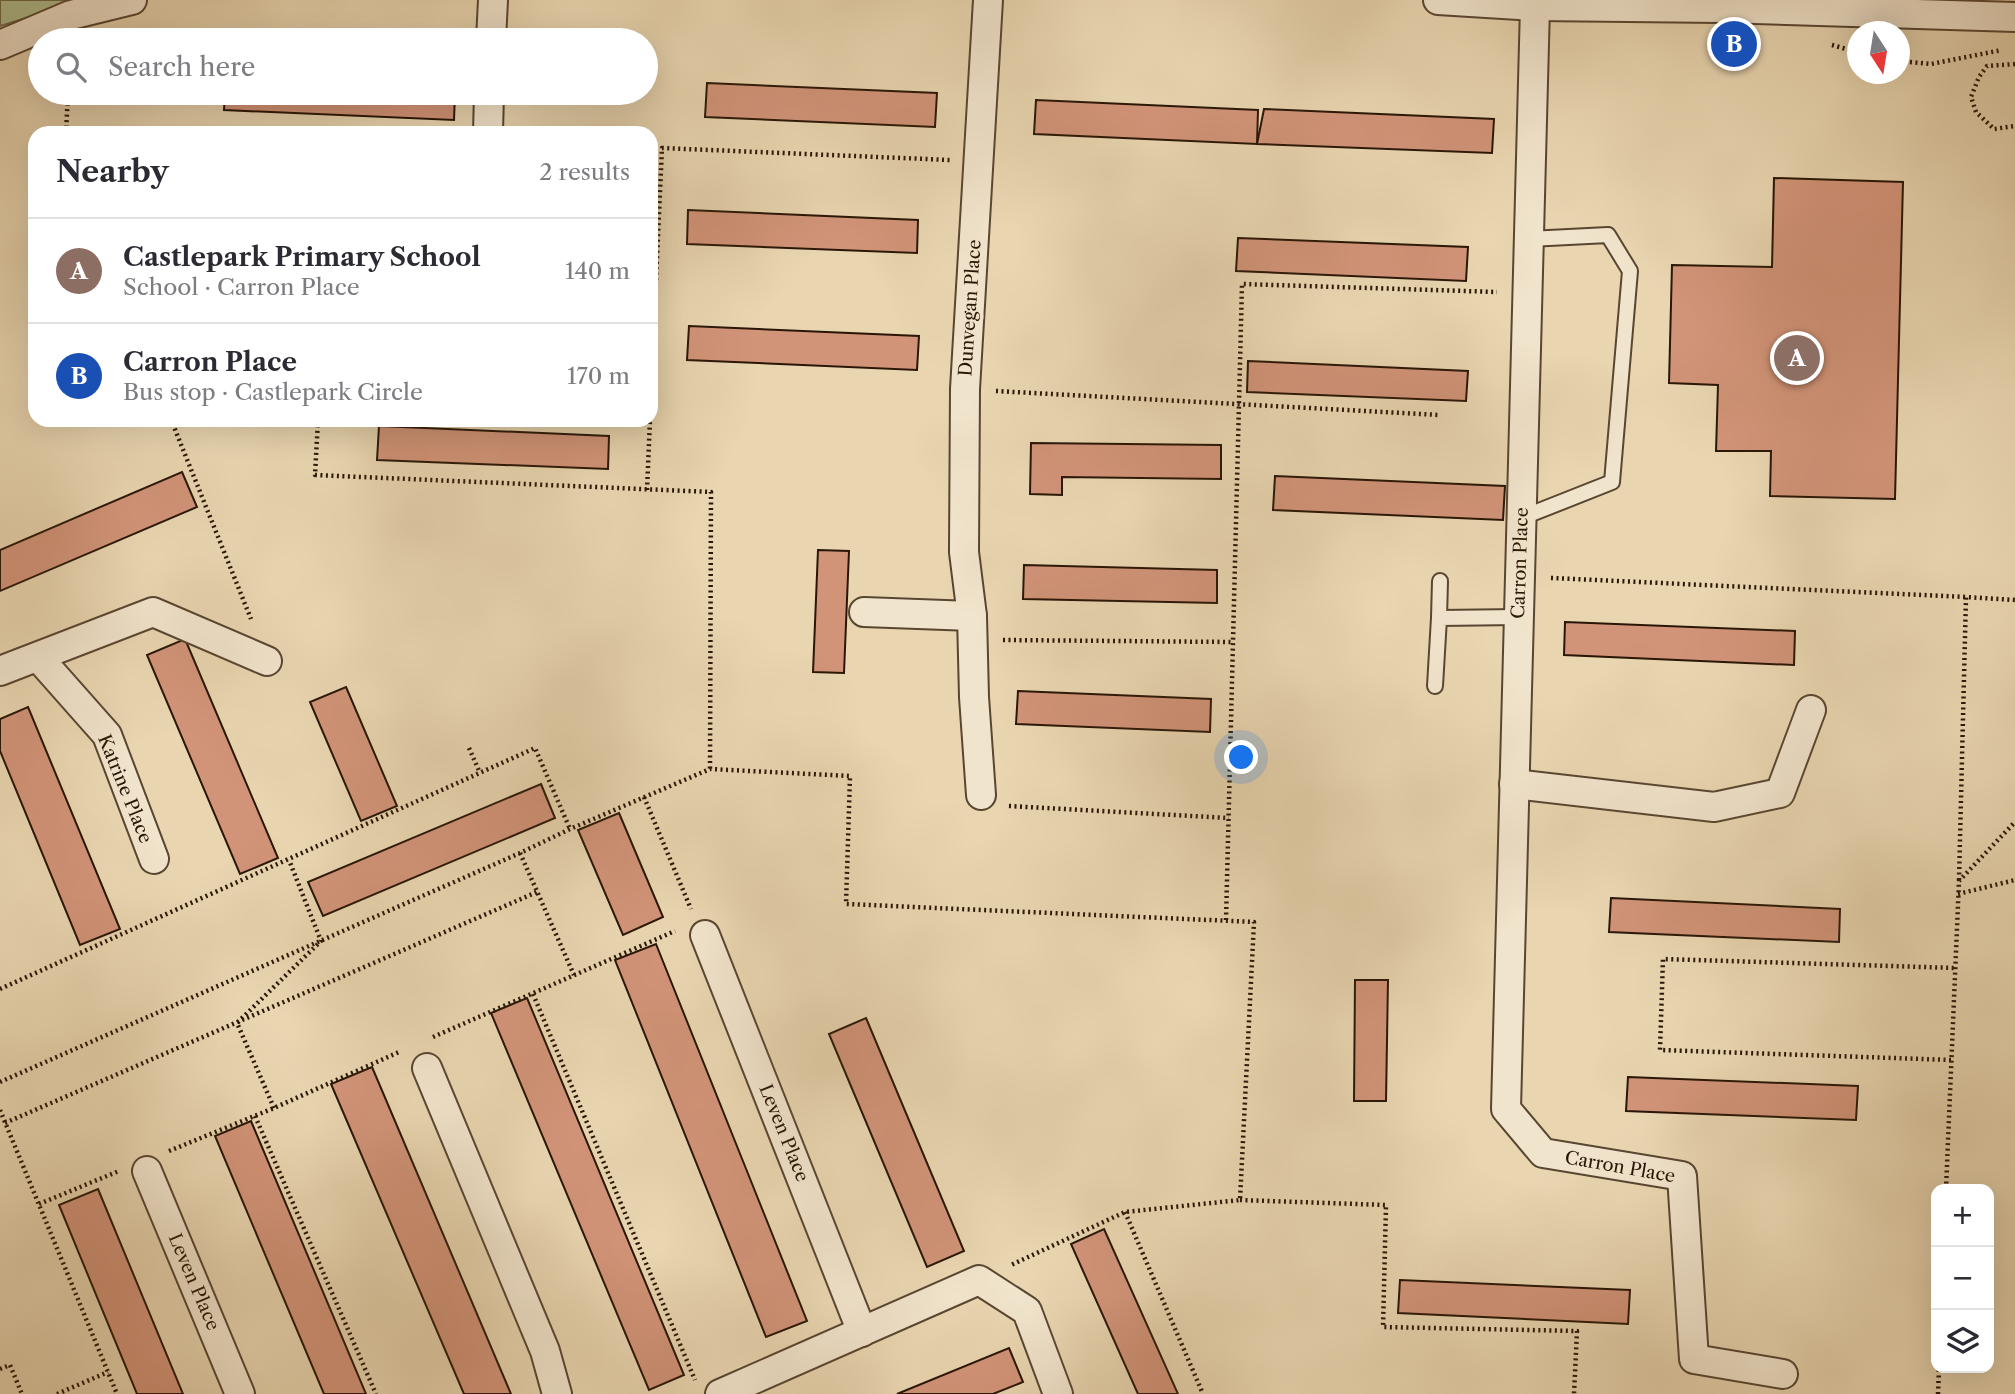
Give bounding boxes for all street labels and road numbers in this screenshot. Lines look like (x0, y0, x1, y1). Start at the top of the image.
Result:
street label: Dunvegan Place (954, 239, 986, 377)
street label: Carron Place (1507, 507, 1533, 619)
street label: Katrine Place (93, 731, 157, 847)
street label: Leven Place (754, 1081, 814, 1185)
street label: Carron Place (1563, 1146, 1677, 1188)
street label: Leven Place (164, 1230, 224, 1334)

